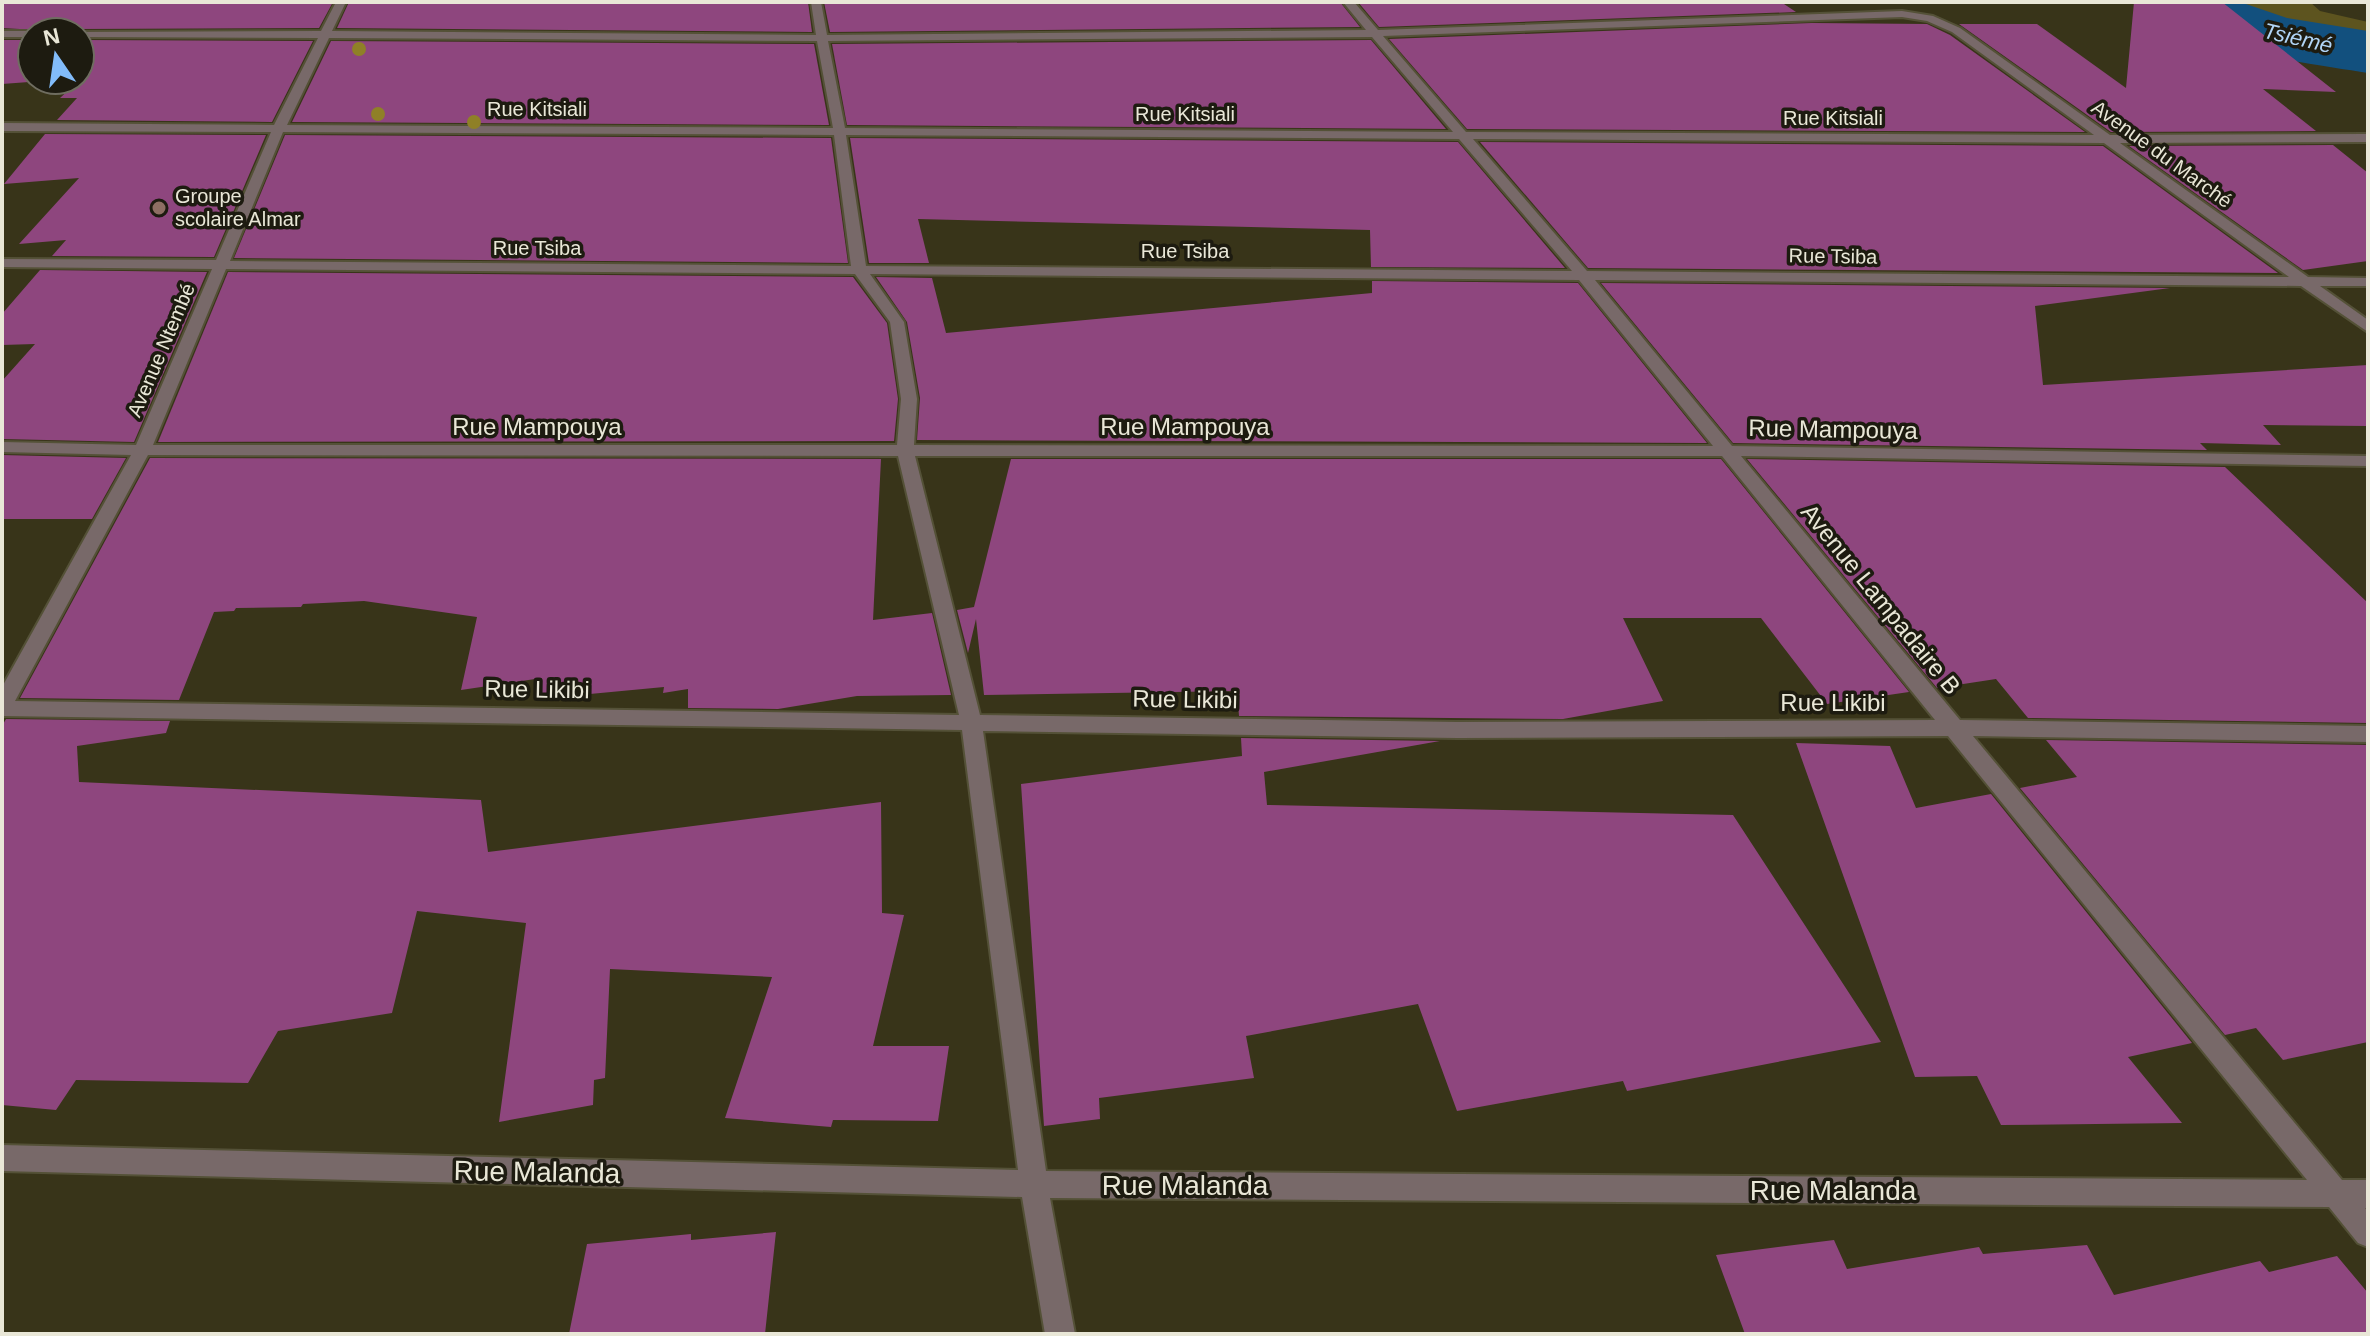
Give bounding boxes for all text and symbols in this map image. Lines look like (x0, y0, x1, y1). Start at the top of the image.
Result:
north arrow (16, 16, 96, 96)
water label: Tsiémé (2261, 18, 2335, 58)
text: N (41, 23, 62, 51)
street label: Avenue du Marché (2088, 96, 2236, 212)
street label: Rue Kitsiali (487, 98, 587, 120)
street label: Rue Kitsiali (1135, 103, 1235, 125)
street label: Rue Kitsiali (1783, 107, 1883, 129)
place label: Groupe scolaire Almar (175, 185, 301, 230)
marker: Groupe scolaire Almar (150, 199, 168, 217)
street label: Rue Tsiba (493, 237, 582, 259)
street label: Rue Tsiba (1141, 240, 1230, 262)
street label: Rue Tsiba (1789, 244, 1878, 268)
street label: Avenue Ntembé (123, 280, 199, 420)
street label: Rue Mampouya (452, 413, 622, 440)
street label: Rue Mampouya (1100, 413, 1270, 440)
street label: Rue Mampouya (1748, 414, 1919, 444)
street label: Avenue Lampadaire B (1796, 498, 1966, 700)
street label: Rue Likibi (484, 675, 590, 703)
street label: Rue Likibi (1132, 685, 1238, 713)
street label: Rue Likibi (1780, 689, 1886, 716)
street label: Rue Malanda (453, 1155, 621, 1189)
street label: Rue Malanda (1102, 1170, 1269, 1201)
street label: Rue Malanda (1750, 1175, 1917, 1206)

